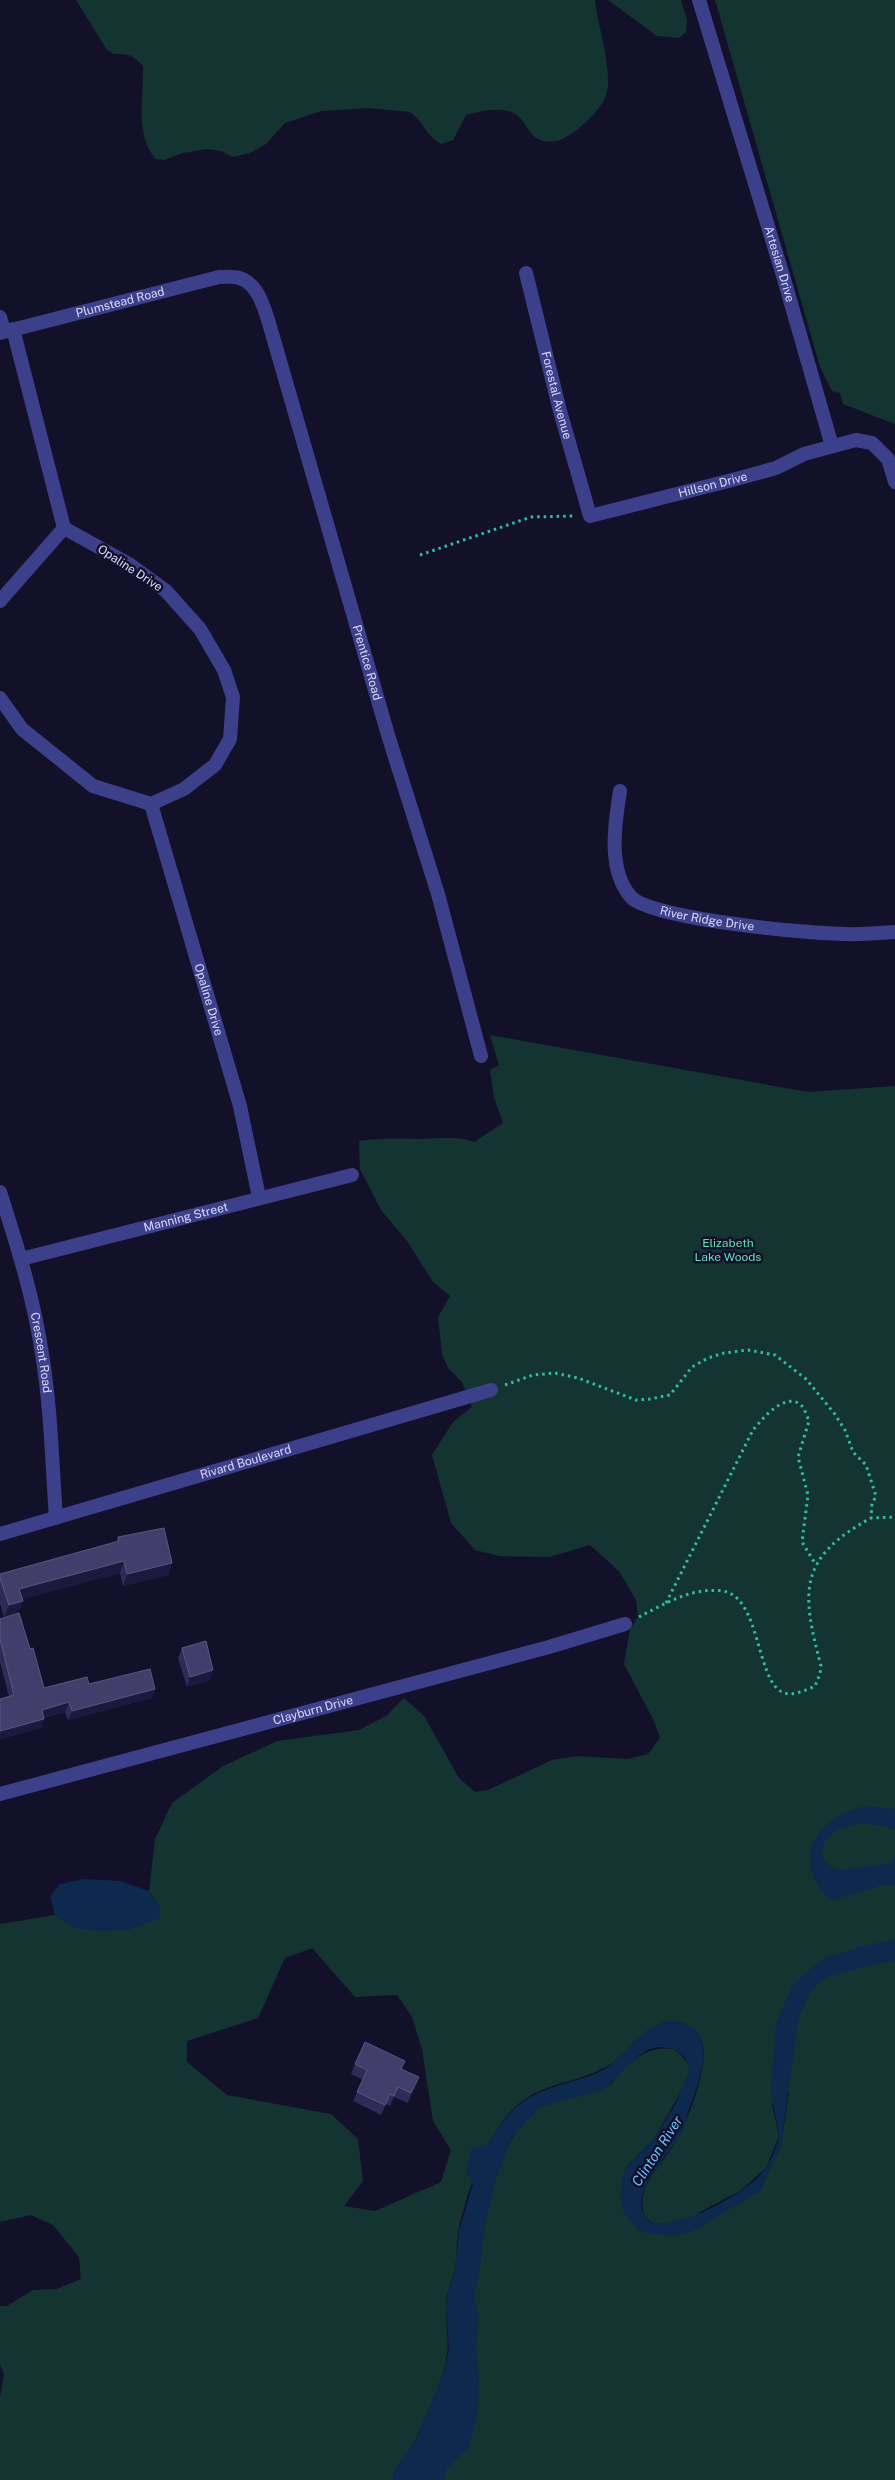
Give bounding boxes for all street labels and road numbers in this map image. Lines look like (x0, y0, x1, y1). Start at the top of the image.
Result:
street label: Artesian Drive (761, 224, 797, 304)
street label: Plumstead Road (74, 284, 166, 320)
street label: Forestal Avenue (539, 350, 575, 441)
street label: Hillson Drive (677, 469, 749, 500)
street label: Opaline Drive (95, 542, 165, 594)
street label: Prentice Road (350, 623, 385, 702)
street label: River Ridge Drive (658, 903, 755, 933)
street label: Opaline Drive (191, 962, 226, 1038)
street label: Manning Street (142, 1200, 230, 1235)
street label: Crescent Road (27, 1311, 54, 1394)
street label: Rivard Boulevard (198, 1442, 293, 1482)
street label: Clayburn Drive (271, 1693, 355, 1728)

